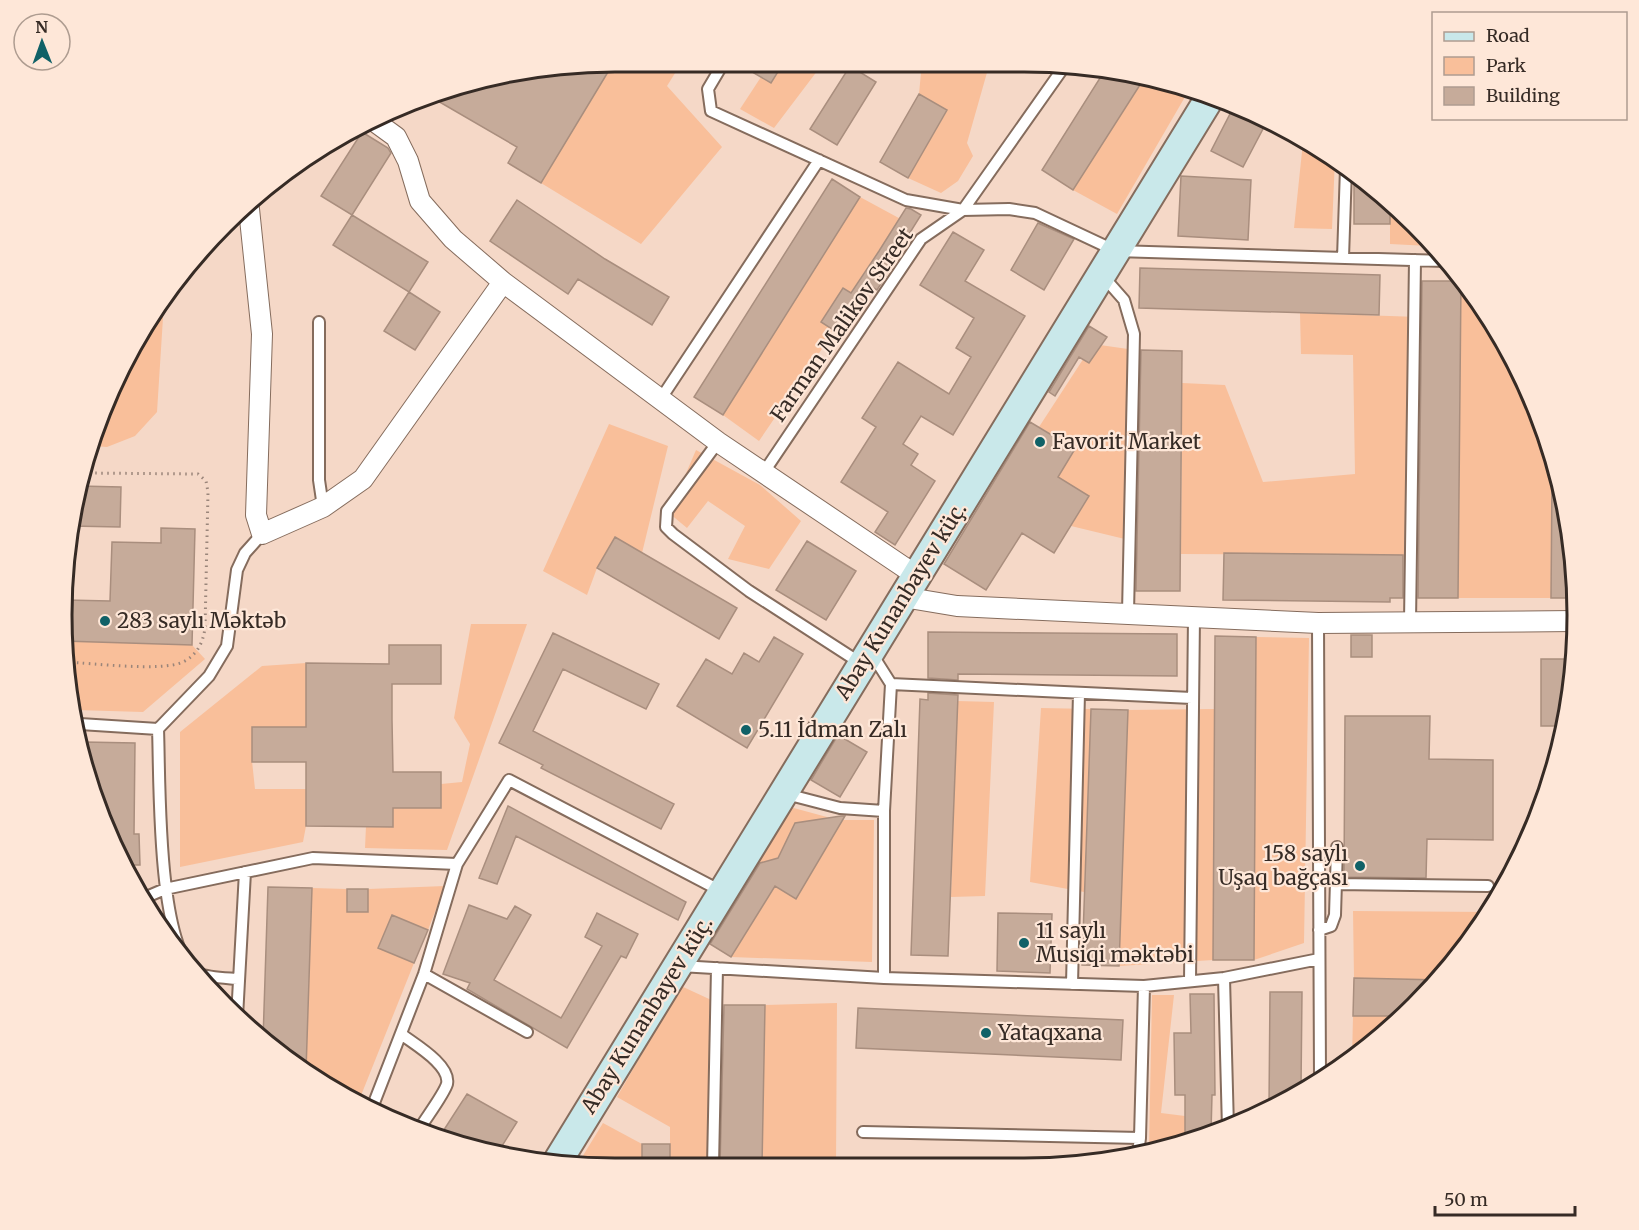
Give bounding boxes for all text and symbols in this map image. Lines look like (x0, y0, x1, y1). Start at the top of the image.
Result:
north arrow (12, 12, 72, 72)
legend (1432, 12, 1627, 120)
text: N (35, 17, 49, 37)
text: Road (1486, 24, 1530, 47)
text: Park (1486, 54, 1527, 77)
text: Building (1486, 84, 1560, 107)
street label: Farman Malikov Street (764, 222, 919, 427)
place label: Favorit Market (1052, 428, 1201, 455)
marker: Favorit Market (1033, 435, 1047, 449)
street label: Abay Kunanbayev küç. (828, 497, 972, 705)
place label: 283 saylı Məktəb (117, 607, 286, 634)
marker: 283 saylı Məktəb (98, 614, 112, 628)
place label: 5.11 İdman Zalı (758, 716, 907, 743)
marker: 5.11 İdman Zalı (739, 723, 753, 737)
place label: 158 saylı Uşaq bağçası (1218, 840, 1348, 891)
marker: 158 saylı Uşaq bağçası (1353, 859, 1367, 873)
street label: Abay Kunanbayev küç. (574, 911, 718, 1119)
place label: 11 saylı Musiqi məktəbi (1036, 917, 1194, 968)
marker: 11 saylı Musiqi məktəbi (1017, 936, 1031, 950)
place label: Yataqxana (997, 1019, 1102, 1046)
marker: Yataqxana (979, 1026, 993, 1040)
scale bar (1435, 1179, 1574, 1217)
text: 50 m (1444, 1188, 1488, 1211)

